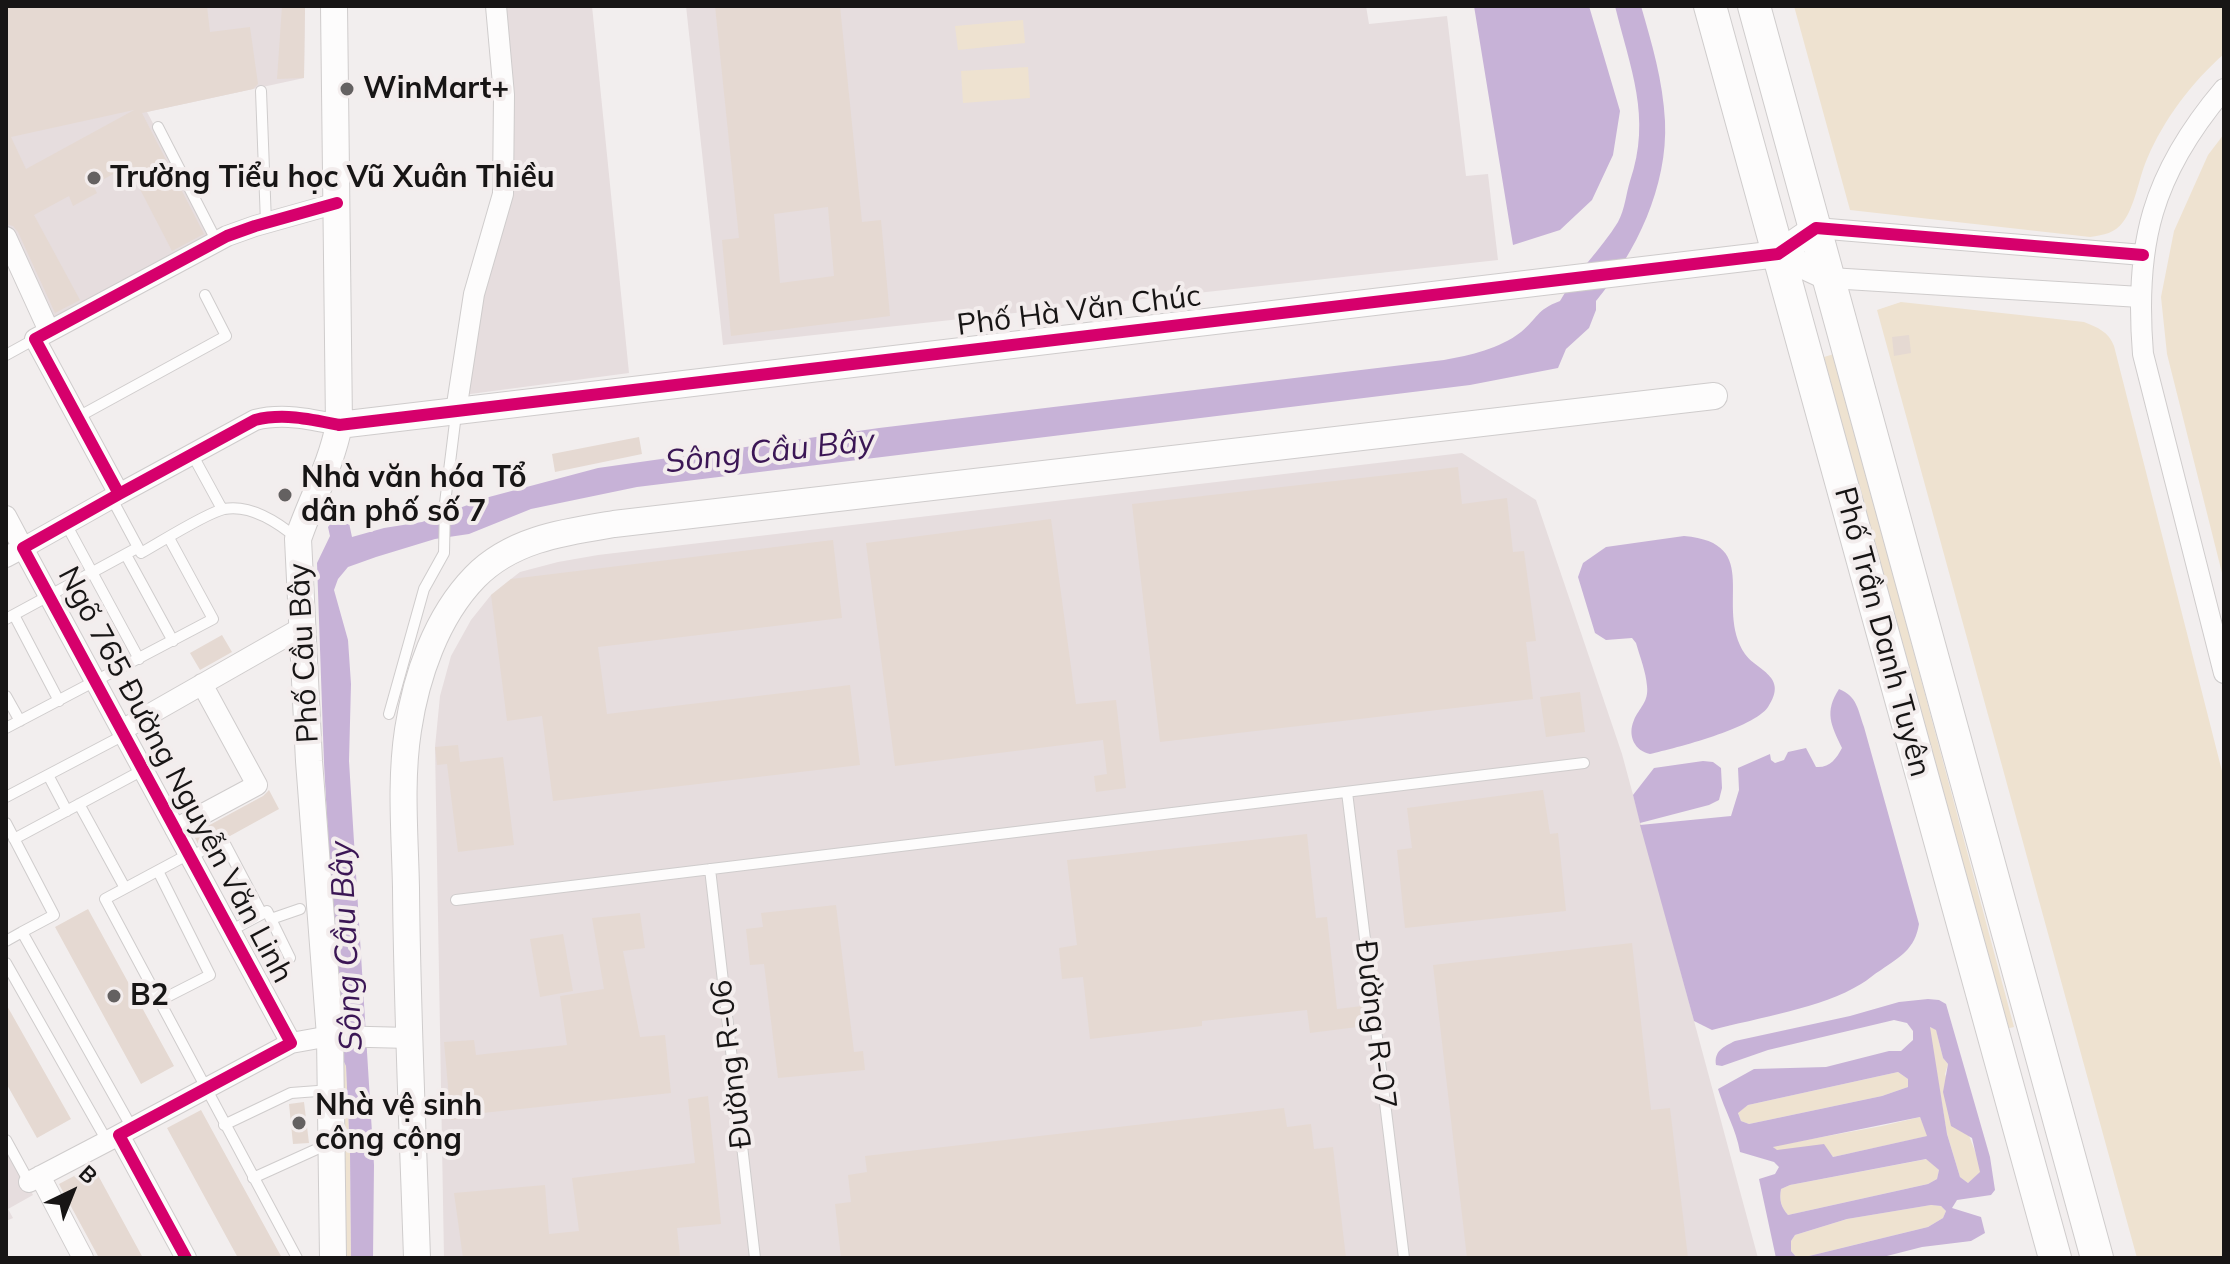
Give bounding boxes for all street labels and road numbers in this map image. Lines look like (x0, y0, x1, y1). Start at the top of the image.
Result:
street label: Phố Hà Văn Chúc (955, 278, 1203, 344)
street label: Phố Trần Danh Tuyên (1826, 483, 1938, 781)
street label: Ngõ 765 Đường Nguyễn Văn Linh (50, 561, 300, 989)
street label: Phố Cầu Bây (281, 562, 327, 744)
street label: Đường R-07 (1347, 939, 1403, 1111)
street label: Đường R-06 (704, 978, 760, 1150)

